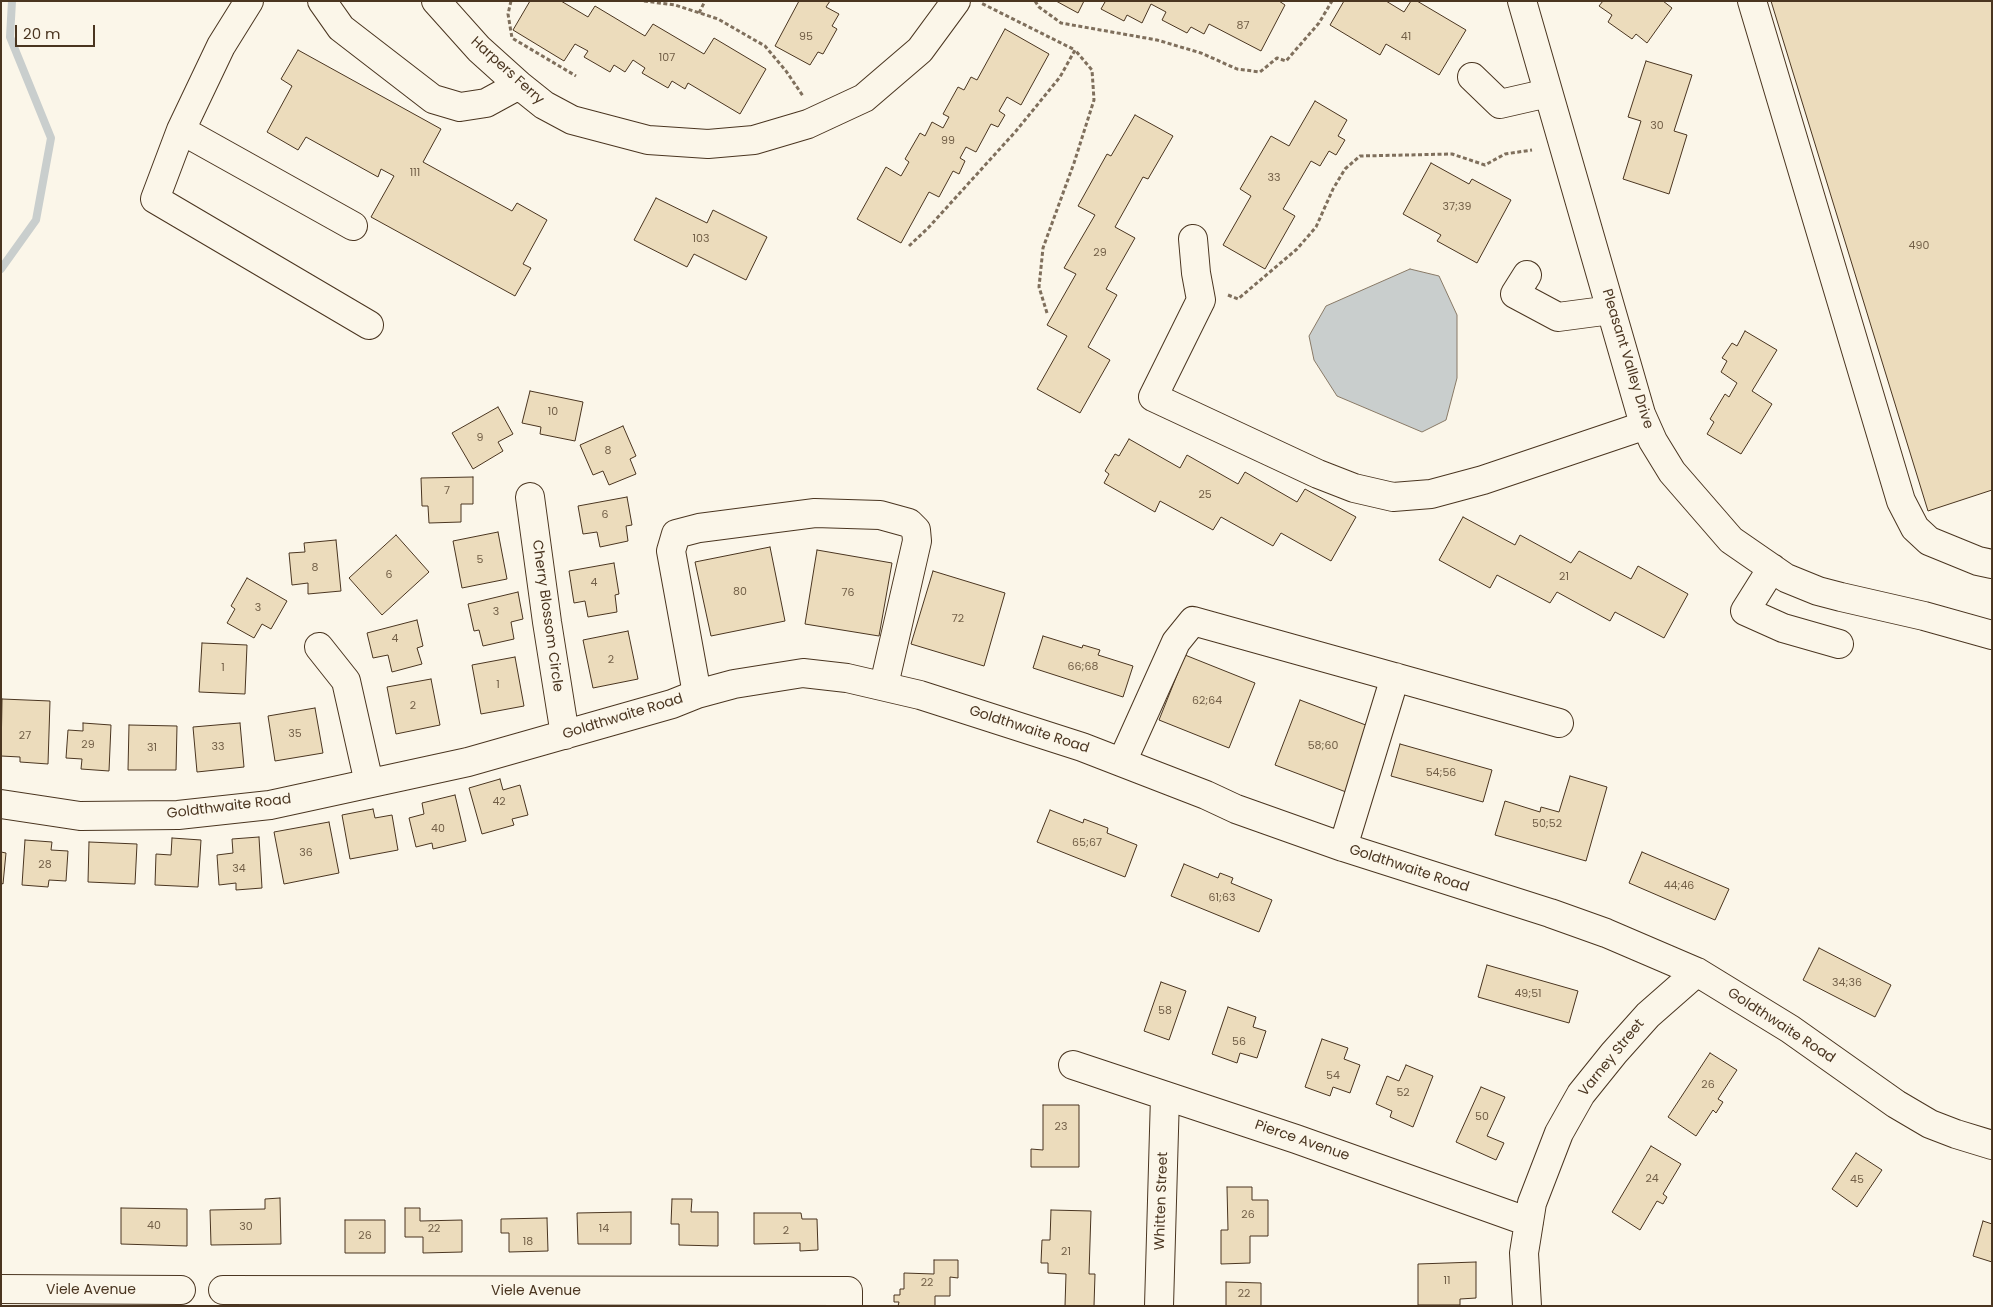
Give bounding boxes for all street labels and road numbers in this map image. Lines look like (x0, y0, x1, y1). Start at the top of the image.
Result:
street label: Harpers Ferry (467, 34, 547, 108)
street label: Pleasant Valley Drive (1598, 287, 1656, 431)
street label: Cherry Blossom Circle (528, 539, 566, 693)
street label: Goldthwaite Road (561, 691, 685, 743)
street label: Goldthwaite Road (967, 703, 1091, 757)
street label: Goldthwaite Road (166, 791, 292, 823)
street label: Goldthwaite Road (1347, 842, 1471, 896)
street label: Goldthwaite Road (1724, 985, 1838, 1067)
street label: Varney Street (1576, 1016, 1648, 1100)
street label: Pierce Avenue (1252, 1117, 1352, 1165)
street label: Whitten Street (1152, 1151, 1172, 1251)
street label: Viele Avenue (46, 1282, 136, 1298)
street label: Viele Avenue (491, 1283, 581, 1299)

